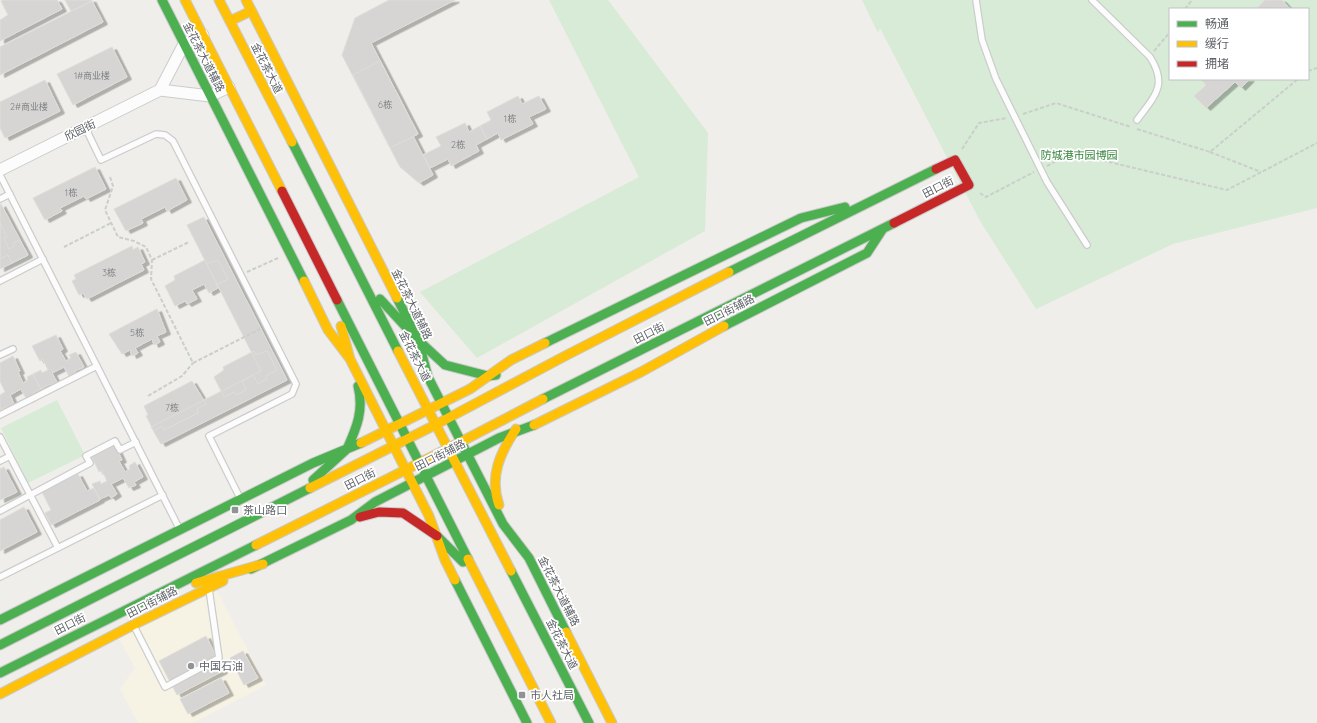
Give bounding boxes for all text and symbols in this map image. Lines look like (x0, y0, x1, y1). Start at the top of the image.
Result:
legend (1169, 8, 1309, 80)
text: 畅通 (1205, 16, 1229, 31)
street label: 金花茶大道辅路 (180, 20, 228, 94)
text: 缓行 (1205, 36, 1229, 51)
street label: 金花茶大道 (248, 40, 286, 96)
text: 拥堵 (1205, 56, 1229, 71)
house number: 1#商业楼 (74, 70, 110, 81)
house number: 6栋 (378, 99, 392, 110)
house number: 2#商业楼 (10, 101, 48, 112)
house number: 1栋 (504, 113, 516, 124)
street label: 欣园街 (62, 116, 98, 144)
house number: 2栋 (451, 139, 465, 150)
park label: 防城港市园博园 (1041, 148, 1118, 162)
street label: 田口街 (920, 173, 956, 201)
house number: 1栋 (65, 187, 77, 198)
street label: 金花茶大道辅路 (389, 266, 435, 342)
house number: 3栋 (102, 267, 116, 278)
street label: 田口街辅路 (701, 291, 757, 329)
street label: 田口街 (631, 319, 667, 347)
house number: 5栋 (130, 327, 144, 338)
street label: 金花茶大道 (396, 328, 434, 384)
house number: 7栋 (165, 402, 179, 413)
street label: 田口街辅路 (412, 436, 468, 474)
street label: 田口街 (342, 465, 378, 493)
place label: 茶山路口 (243, 503, 287, 517)
marker: 茶山路口 (230, 505, 240, 515)
street label: 金花茶大道辅路 (535, 554, 583, 628)
street label: 田口街辅路 (124, 583, 180, 621)
street label: 田口街 (52, 610, 88, 638)
street label: 金花茶大道 (543, 616, 581, 672)
place label: 中国石油 (199, 659, 243, 673)
marker: 中国石油 (186, 661, 196, 671)
place label: 市人社局 (530, 688, 574, 702)
marker: 市人社局 (517, 690, 527, 700)

